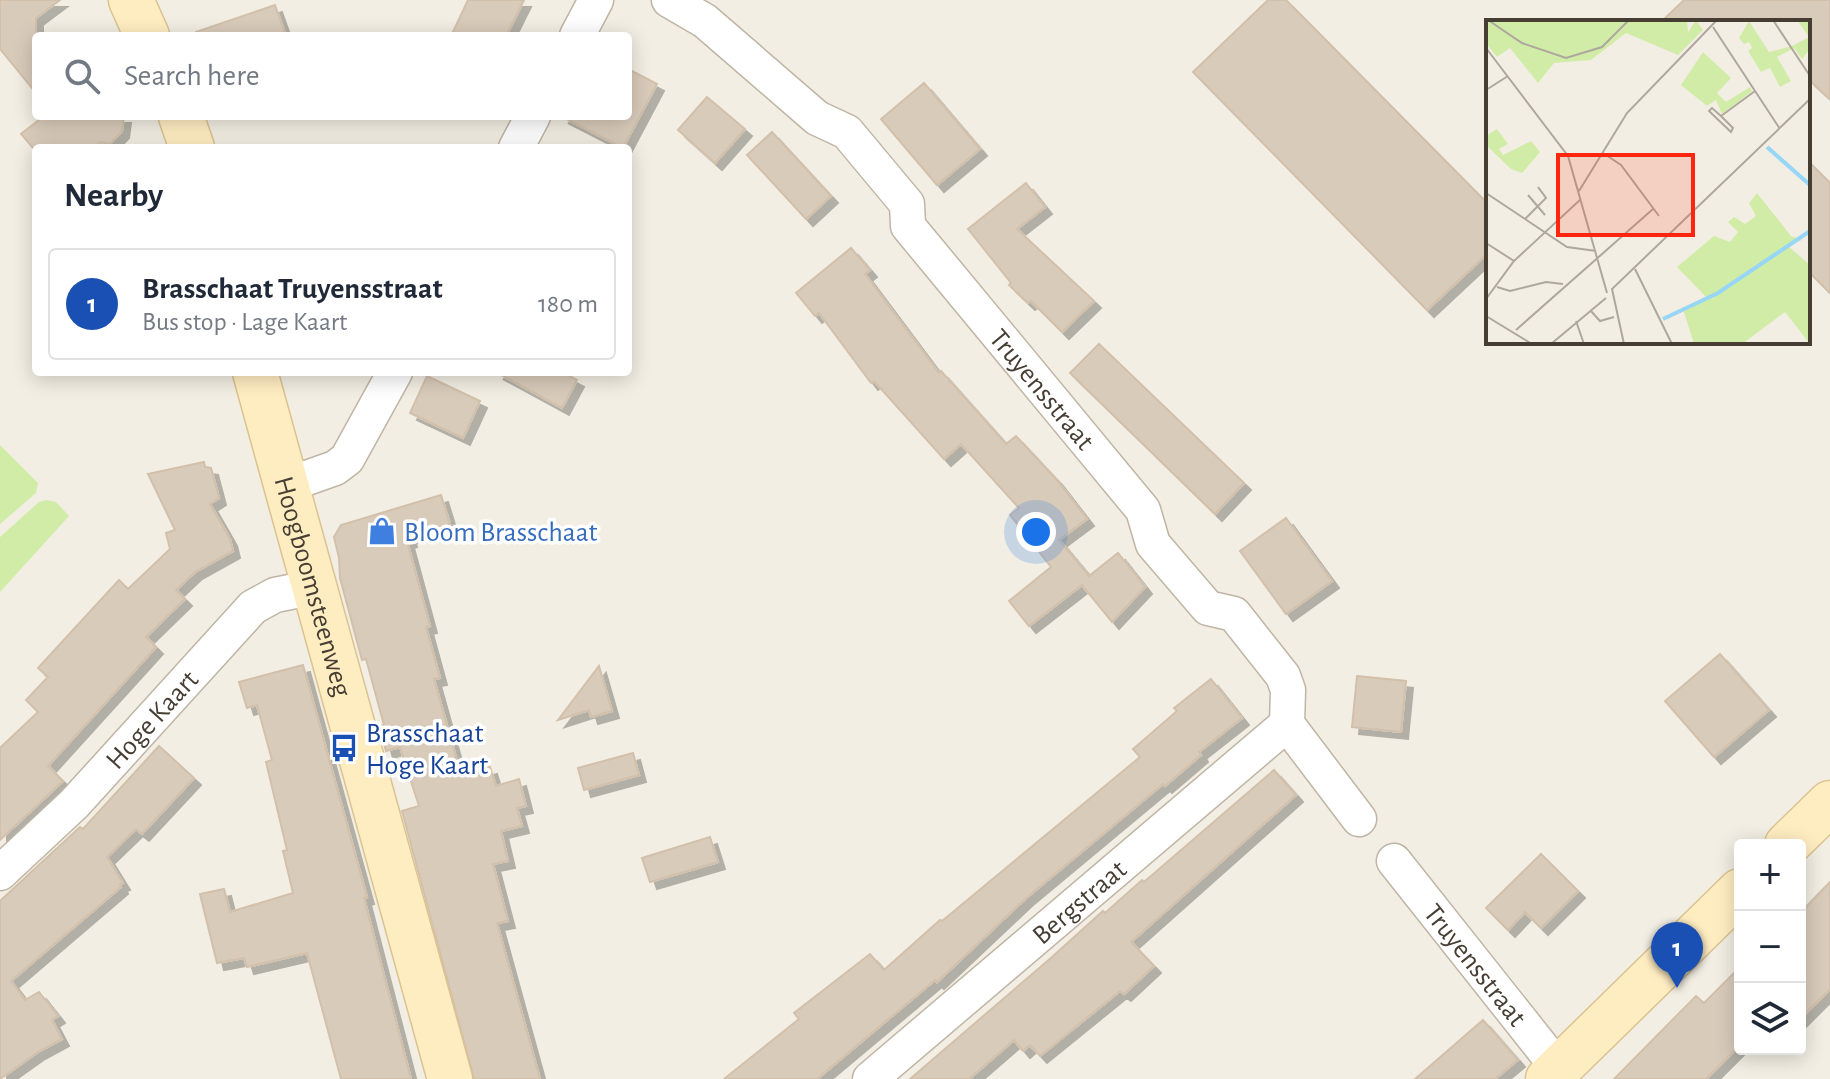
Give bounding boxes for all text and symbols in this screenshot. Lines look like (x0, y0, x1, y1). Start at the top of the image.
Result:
inset map (1486, 20, 1810, 344)
search box (32, 32, 632, 120)
icon: search (60, 54, 104, 98)
text: Search here (124, 61, 260, 91)
text: Nearby (64, 179, 163, 213)
text: Brasschaat Truyensstraat (142, 274, 443, 304)
text: 1 (87, 291, 97, 317)
text: 180 m (538, 291, 598, 317)
text: Bus stop · Lage Kaart (142, 309, 347, 335)
street label: Truyensstraat (983, 324, 1099, 456)
street label: Hoogboomsteenweg (268, 473, 356, 700)
your location (1016, 512, 1056, 552)
shop icon: Bloom Brasschaat (367, 516, 397, 546)
place label: Bloom Brasschaat (404, 519, 598, 547)
street label: Hoge Kaart (101, 666, 204, 775)
place label: Brasschaat Hoge Kaart (366, 720, 488, 780)
bus stop icon: Brasschaat Hoge Kaart (329, 733, 359, 763)
map controls (1734, 839, 1806, 1055)
button: + (1734, 839, 1806, 911)
street label: Bergstraat (1028, 855, 1132, 950)
street label: Truyensstraat (1418, 899, 1531, 1032)
button: − (1734, 911, 1806, 983)
pin: 1 (1651, 922, 1703, 988)
button: layers (1734, 983, 1806, 1055)

